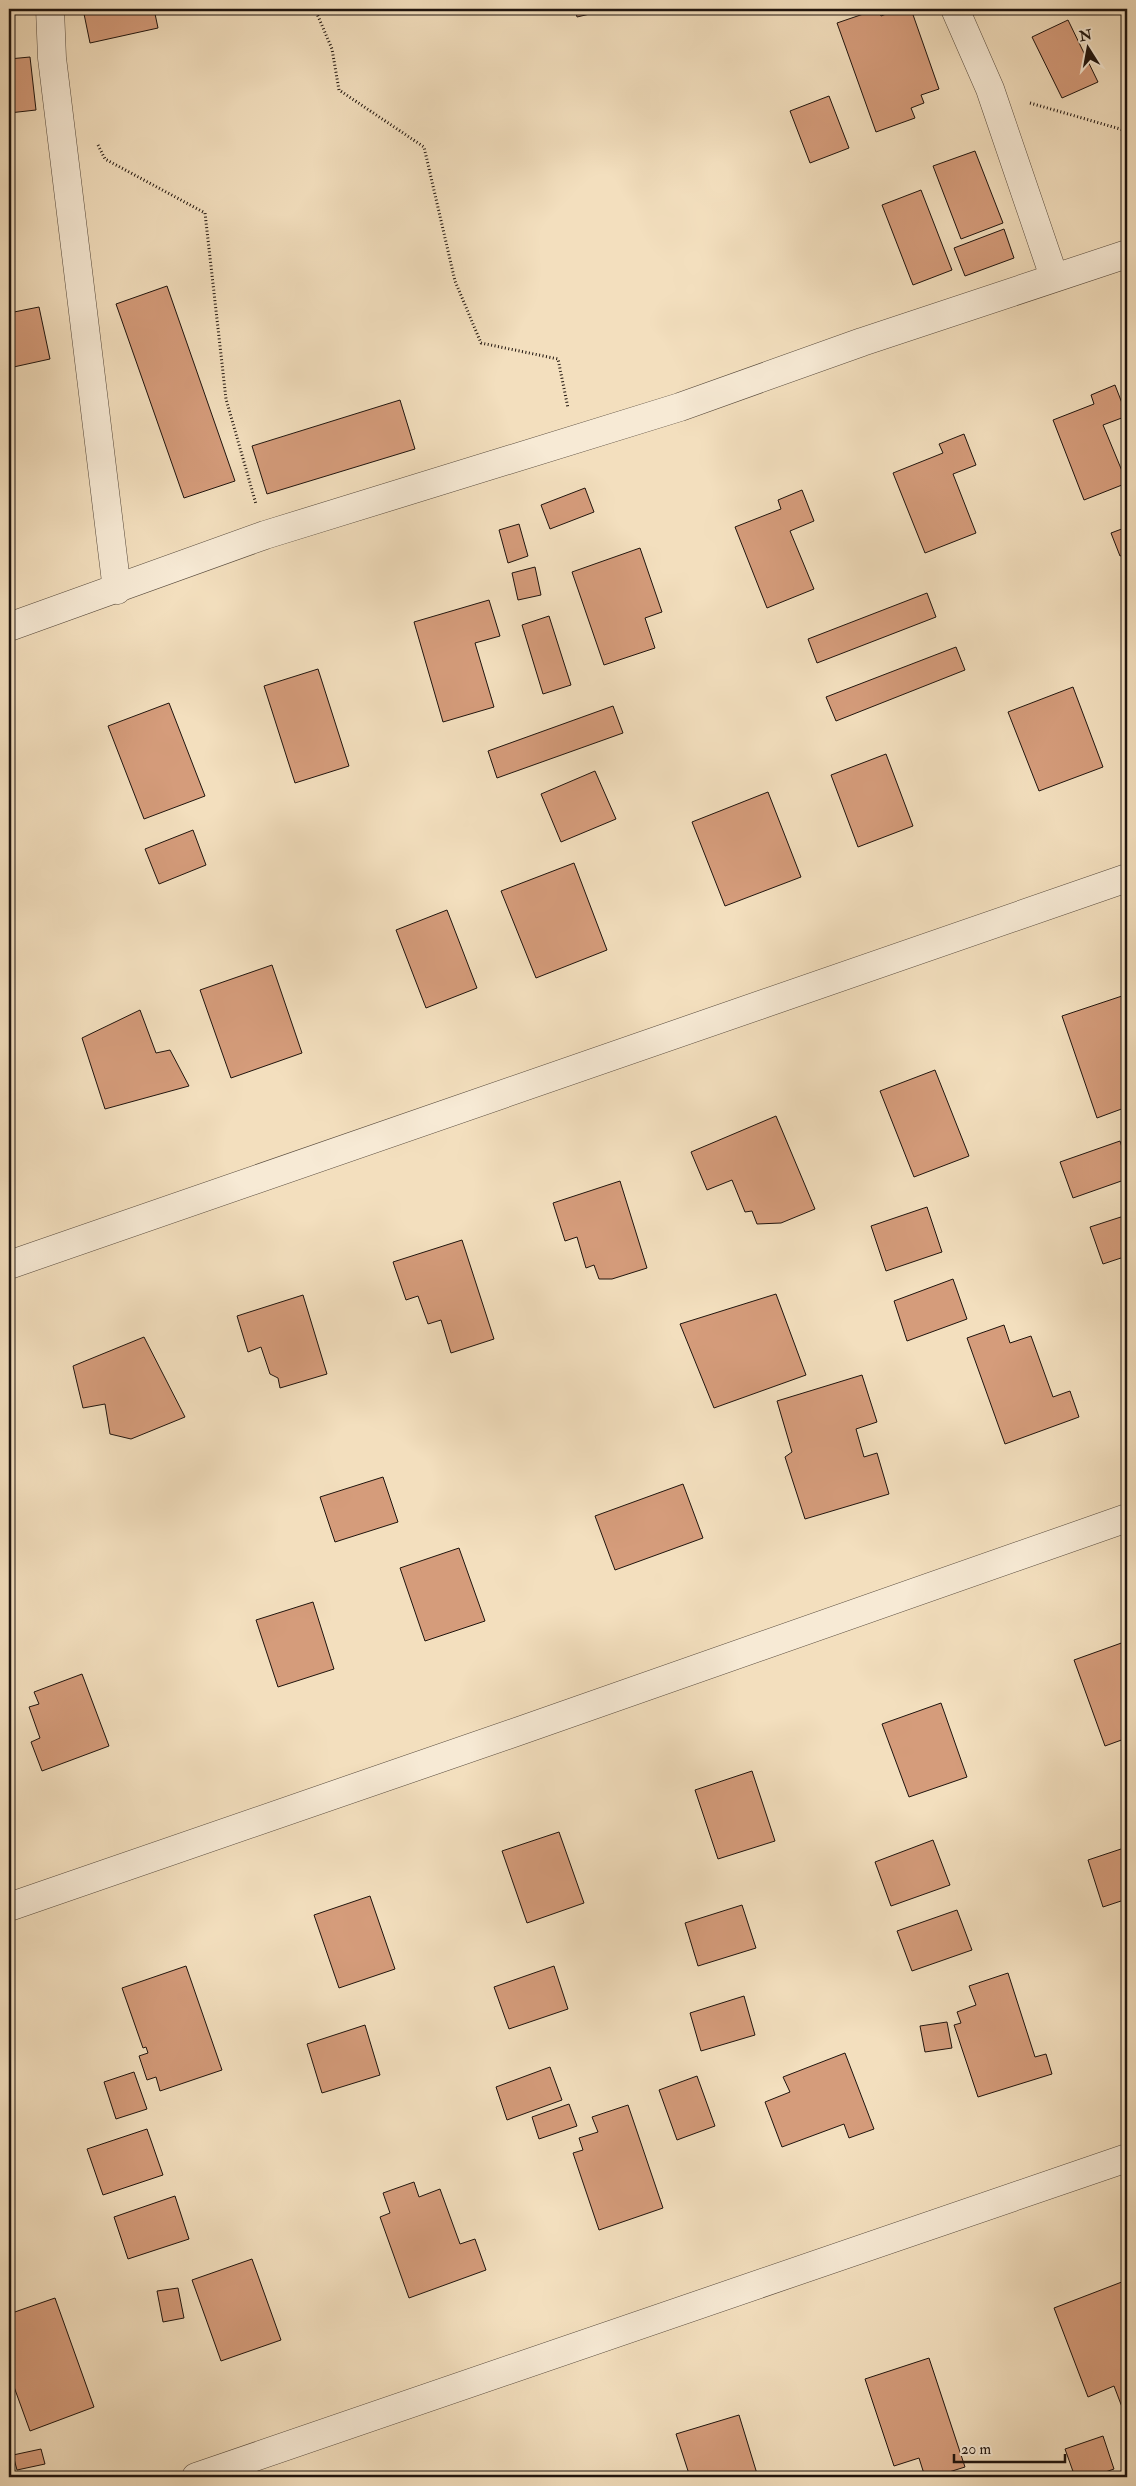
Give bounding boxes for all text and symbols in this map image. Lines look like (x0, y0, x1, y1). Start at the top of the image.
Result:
north arrow (1064, 22, 1114, 72)
text: N (1077, 26, 1094, 45)
scale bar (954, 2431, 1065, 2463)
text: 20 m (961, 2440, 991, 2459)

